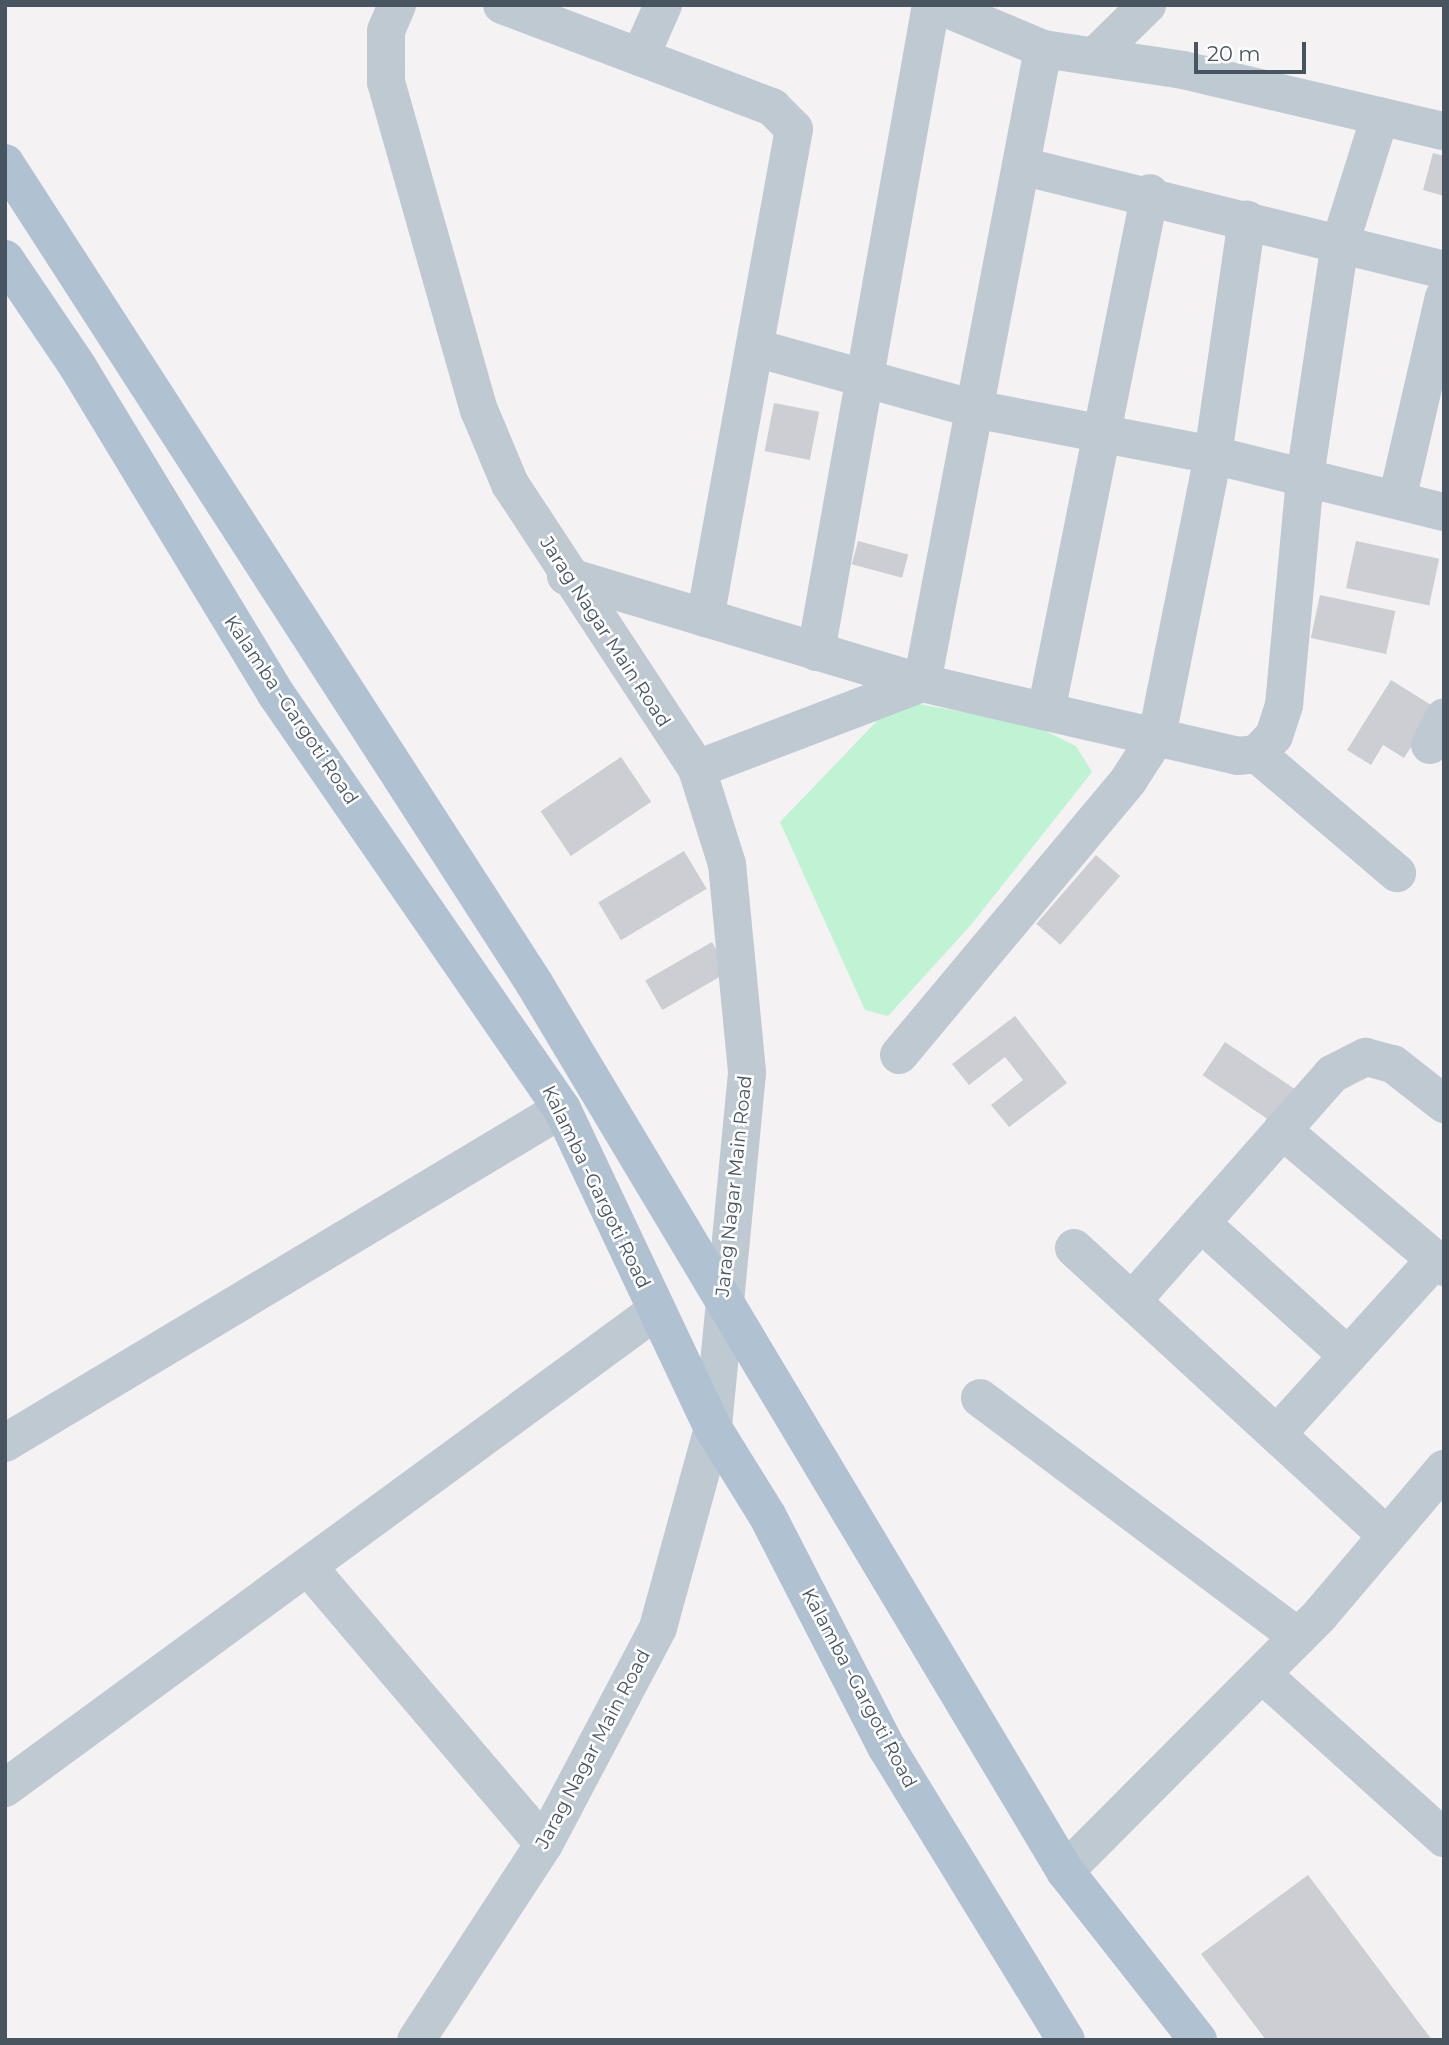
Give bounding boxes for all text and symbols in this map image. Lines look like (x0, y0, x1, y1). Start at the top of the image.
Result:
scale bar (1197, 28, 1309, 72)
text: 20 m (1207, 41, 1261, 66)
street label: Jarag Nagar Main Road (535, 533, 675, 731)
street label: Kalamba -Gargoti Road (219, 611, 363, 809)
street label: Jarag Nagar Main Road (711, 1074, 757, 1298)
street label: Kalamba -Gargoti Road (537, 1082, 655, 1292)
street label: Kalamba -Gargoti Road (797, 1584, 921, 1792)
street label: Jarag Nagar Main Road (531, 1646, 655, 1852)

